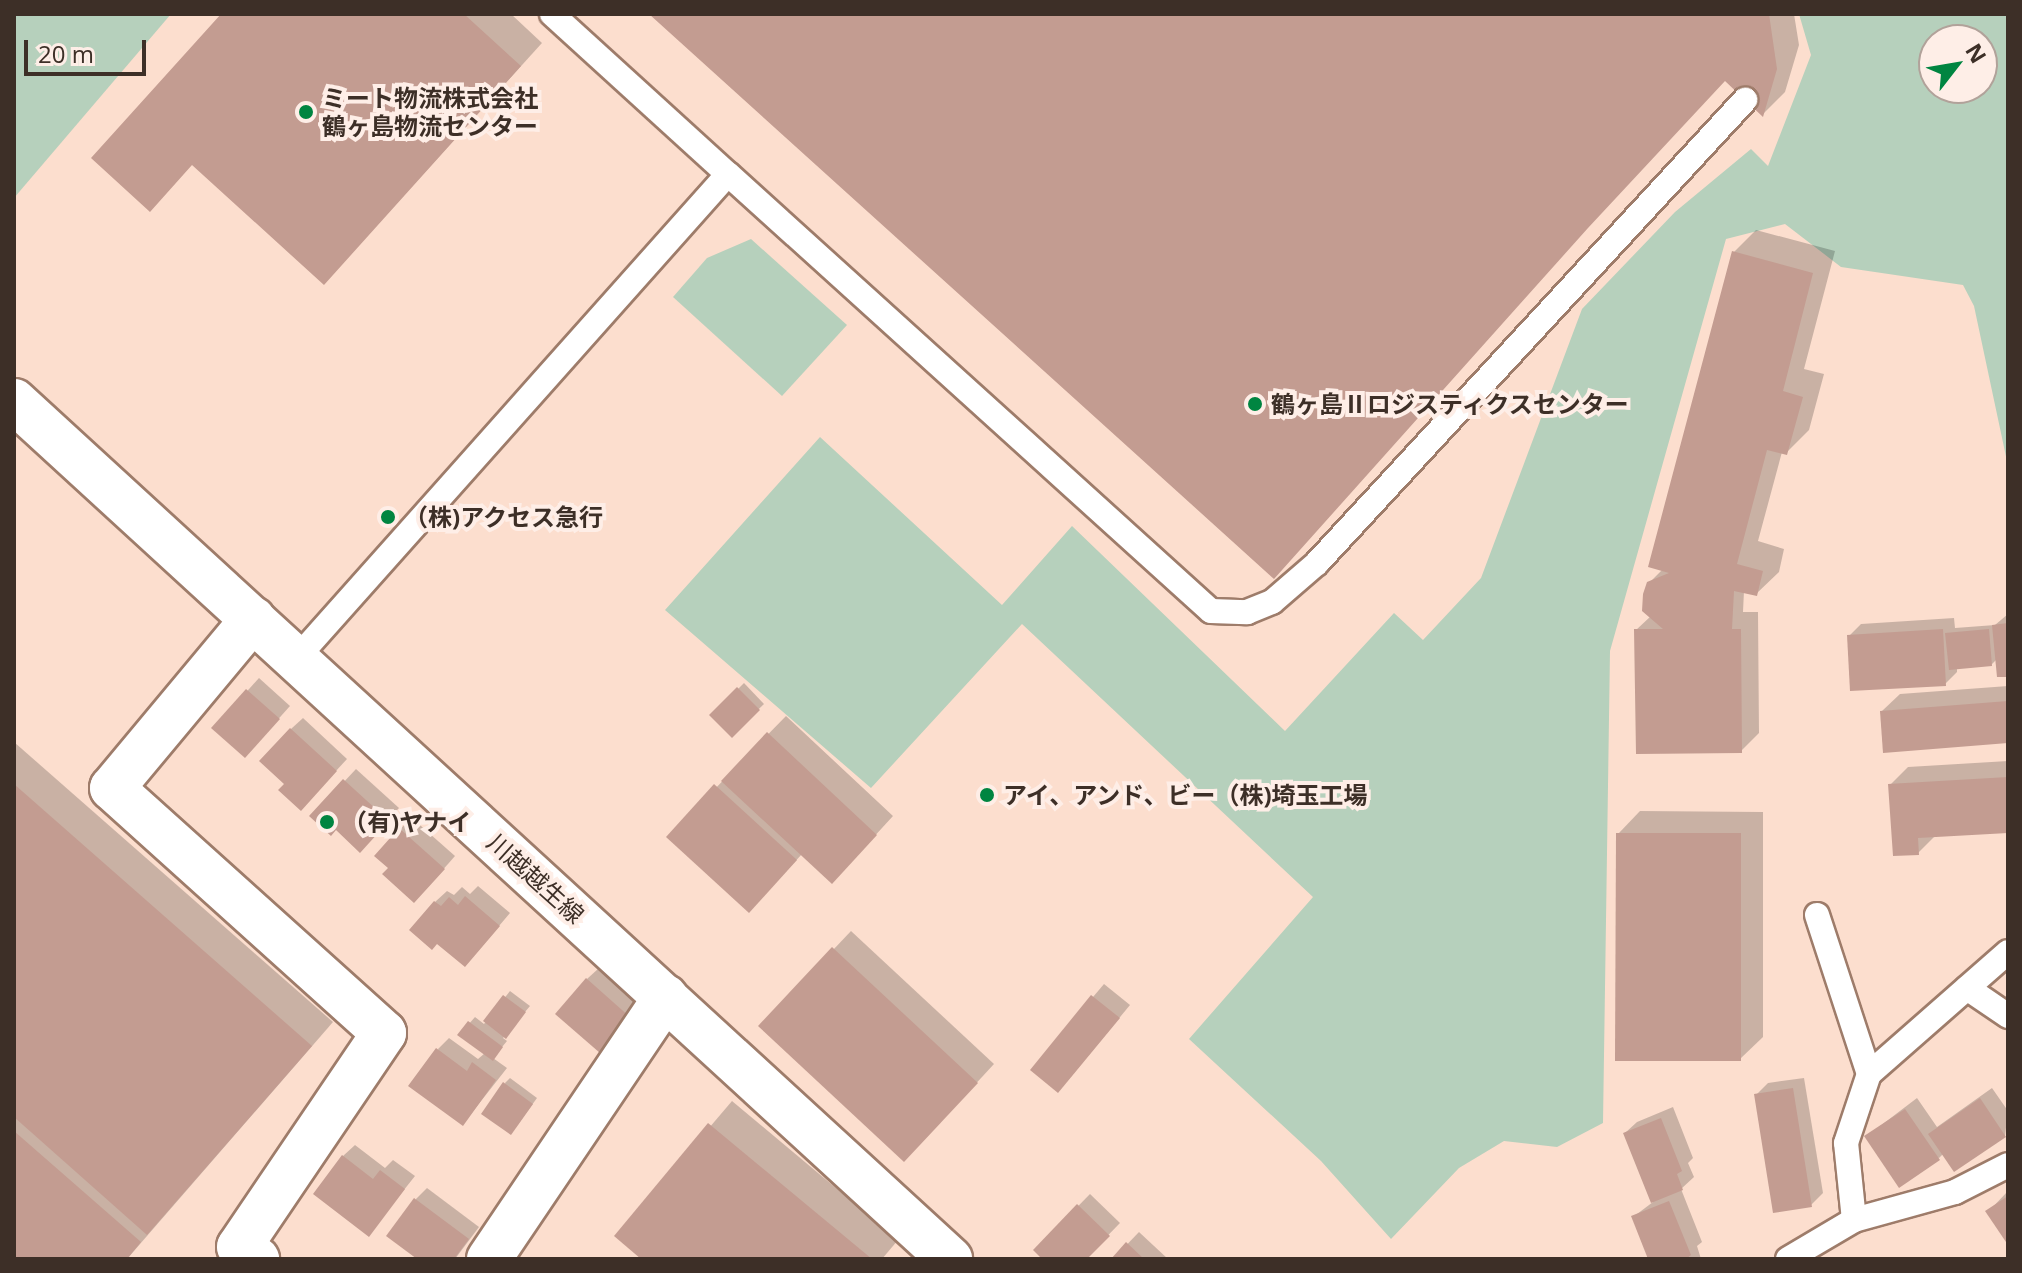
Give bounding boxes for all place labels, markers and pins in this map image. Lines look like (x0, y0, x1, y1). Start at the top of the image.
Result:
place label: ミート物流株式会社 鶴ヶ島物流センター (322, 84, 538, 140)
marker: ミート物流株式会社 鶴ヶ島物流センター (297, 103, 315, 121)
place label: 鶴ヶ島Ⅱロジスティクスセンター (1271, 390, 1631, 418)
marker: 鶴ヶ島Ⅱロジスティクスセンター (1246, 395, 1264, 413)
place label: （株)アクセス急行 (404, 503, 604, 531)
marker: （株)アクセス急行 (379, 508, 397, 526)
place label: アイ、アンド、ビー（株)埼玉工場 (1003, 781, 1370, 809)
marker: アイ、アンド、ビー（株)埼玉工場 (978, 786, 996, 804)
place label: （有)ヤナイ (343, 808, 471, 836)
marker: （有)ヤナイ (318, 813, 336, 831)

